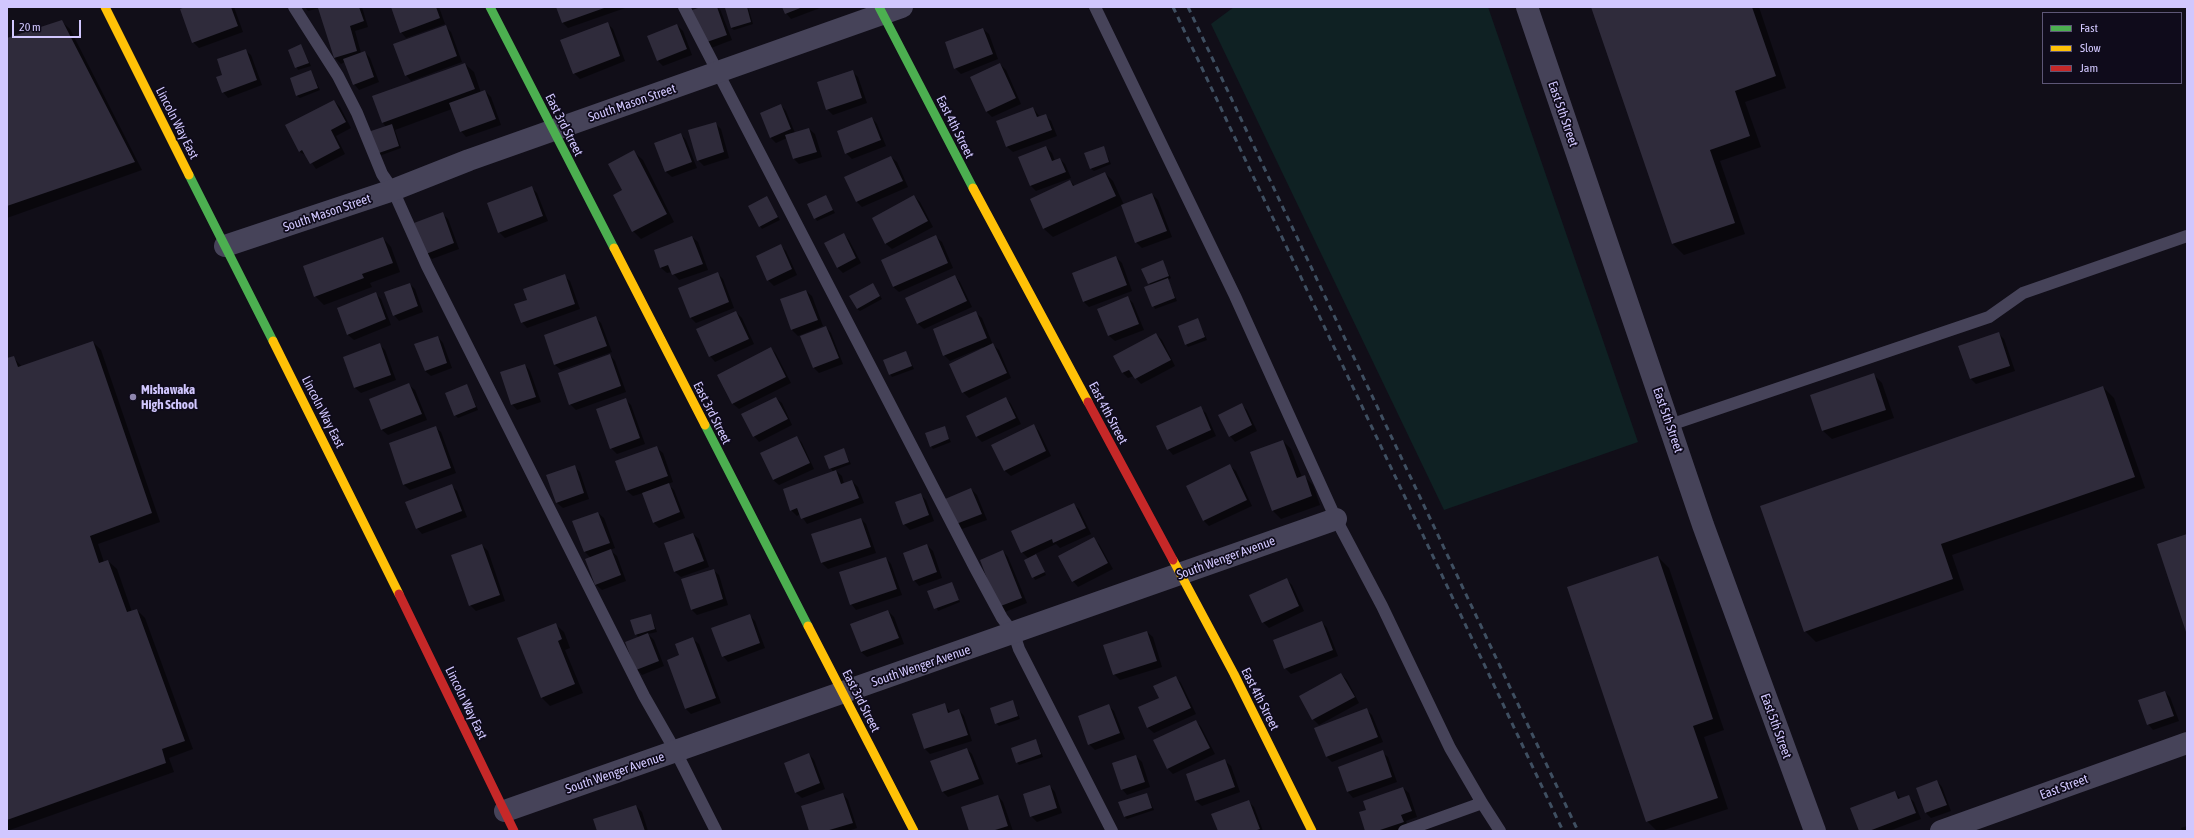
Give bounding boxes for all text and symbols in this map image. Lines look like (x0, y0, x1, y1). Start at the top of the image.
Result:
scale bar (14, 12, 83, 38)
legend (2042, 12, 2182, 84)
text: 20 m (19, 20, 41, 34)
text: Fast (2080, 21, 2098, 35)
text: Slow (2080, 41, 2101, 55)
text: Jam (2080, 61, 2098, 75)
street label: East 5th Street (1545, 79, 1581, 149)
street label: South Mason Street (586, 81, 678, 125)
street label: Lincoln Way East (152, 84, 202, 162)
street label: East 3rd Street (542, 91, 586, 159)
street label: East 4th Street (933, 93, 977, 161)
street label: South Mason Street (281, 191, 373, 235)
street label: Lincoln Way East (298, 373, 348, 451)
street label: East 3rd Street (690, 379, 734, 447)
street label: East 4th Street (1085, 379, 1131, 447)
place label: Mishawaka High School (141, 382, 197, 413)
street label: East 5th Street (1650, 385, 1686, 455)
marker: Mishawaka High School (128, 392, 138, 402)
street label: South Wenger Avenue (1175, 533, 1277, 583)
street label: South Wenger Avenue (869, 642, 973, 690)
street label: Lincoln Way East (442, 664, 490, 742)
street label: East 4th Street (1238, 665, 1282, 733)
street label: East 3rd Street (839, 667, 883, 735)
street label: East 5th Street (1757, 691, 1795, 761)
street label: South Wenger Avenue (563, 749, 667, 797)
street label: East Street (2038, 771, 2090, 803)

